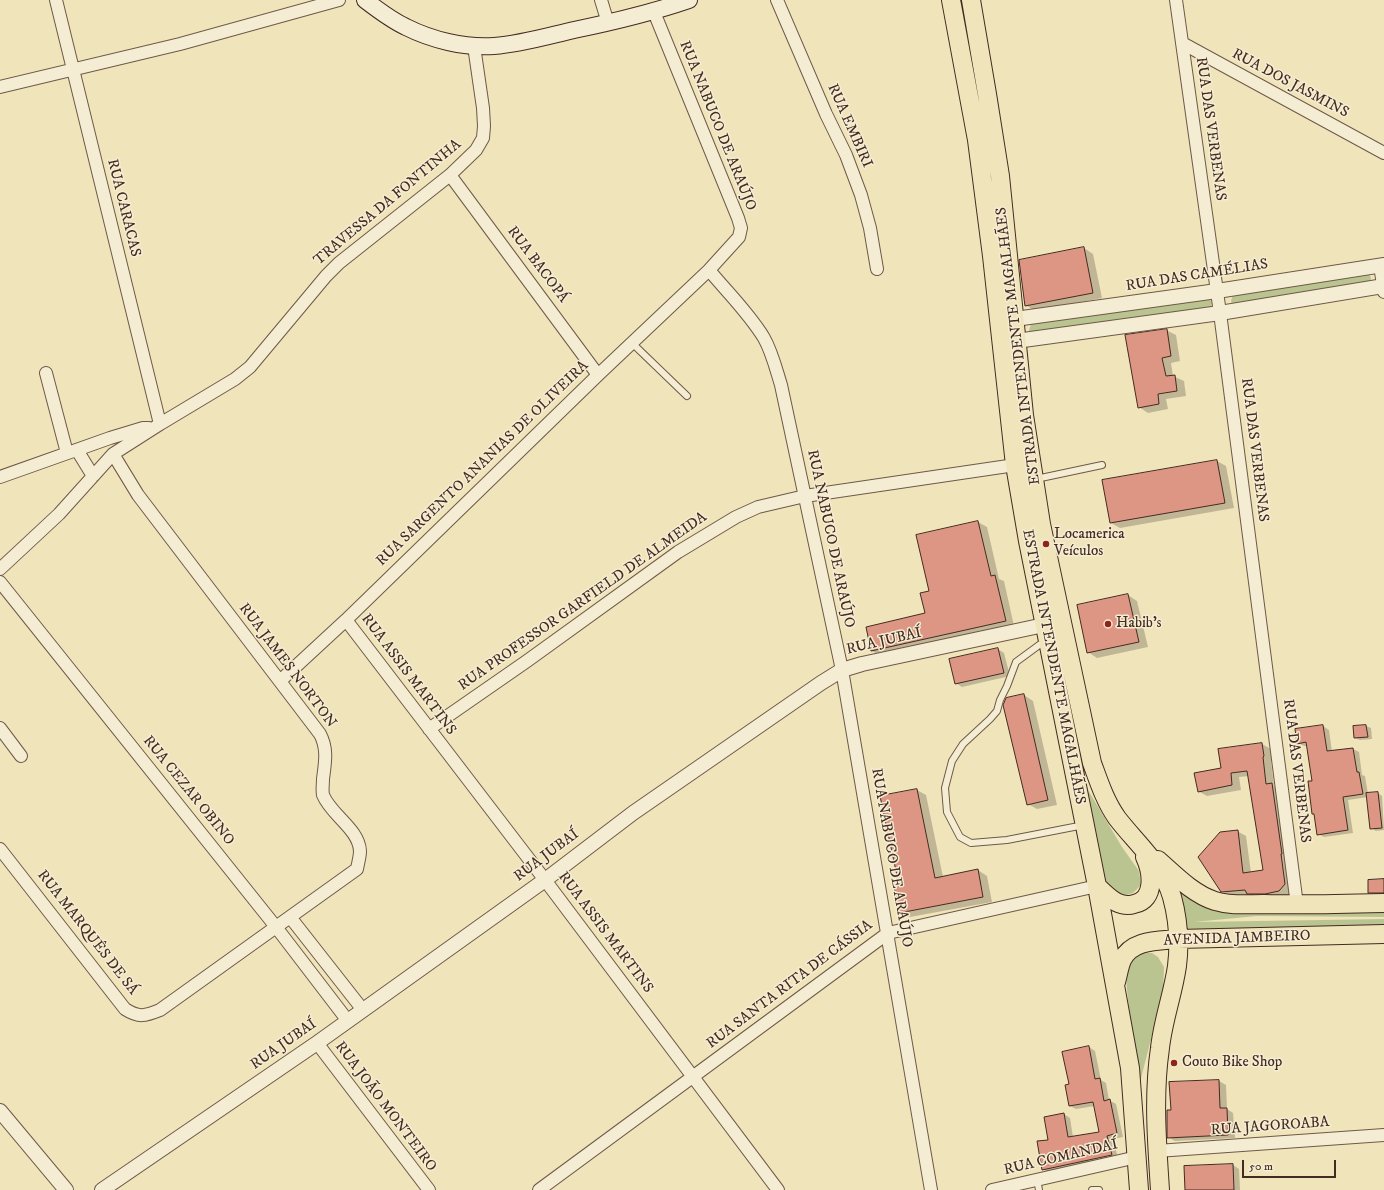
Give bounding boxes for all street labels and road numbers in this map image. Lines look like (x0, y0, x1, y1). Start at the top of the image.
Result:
street label: RUA NABUCO DE ARAÚJO (675, 38, 759, 214)
street label: RUA DOS JASMINS (1228, 46, 1352, 122)
street label: RUA DAS VERBENAS (1191, 56, 1229, 202)
street label: RUA EMBIRI (822, 81, 876, 171)
street label: TRAVESSA DA FONTINHA (311, 136, 465, 270)
street label: RUA CARACAS (102, 157, 144, 259)
street label: ESTRADA INTENDENTE MAGALHÃES (993, 206, 1045, 486)
street label: RUA BACOPÁ (502, 223, 572, 307)
street label: RUA DAS CAMÉLIAS (1125, 256, 1269, 296)
street label: RUA SARGENTO ANANIAS DE OLIVEIRA (373, 358, 593, 570)
street label: RUA DAS VERBENAS (1236, 377, 1272, 523)
street label: RUA NABUCO DE ARAÚJO (802, 448, 858, 630)
street label: RUA PROFESSOR GARFIELD DE ALMEIDA (455, 509, 711, 695)
street label: ESTRADA INTENDENTE MAGALHÃES (1017, 528, 1089, 806)
street label: RUA JAMES NORTON (234, 600, 340, 732)
street label: RUA ASSIS MARTINS (357, 611, 459, 739)
street label: RUA JUBAÍ (845, 625, 923, 659)
street label: RUA DAS VERBENAS (1278, 698, 1314, 844)
street label: RUA CEZAR OBINO (138, 733, 238, 849)
street label: RUA NABUCO DE ARAÚJO (866, 767, 916, 949)
street label: RUA JUBAÍ (511, 826, 583, 886)
street label: RUA MARQUÊS DE SÁ (33, 867, 141, 999)
street label: RUA ASSIS MARTINS (554, 869, 656, 997)
street label: RUA SANTA RITA DE CÁSSIA (704, 917, 876, 1053)
street label: AVENIDA JAMBEIRO (1163, 927, 1311, 951)
street label: RUA JUBAÍ (247, 1016, 321, 1074)
street label: RUA JOÃO MONTEIRO (330, 1038, 440, 1176)
street label: RUA JAGOROABA (1210, 1114, 1330, 1140)
street label: RUA COMANDAÍ (1002, 1136, 1120, 1180)

